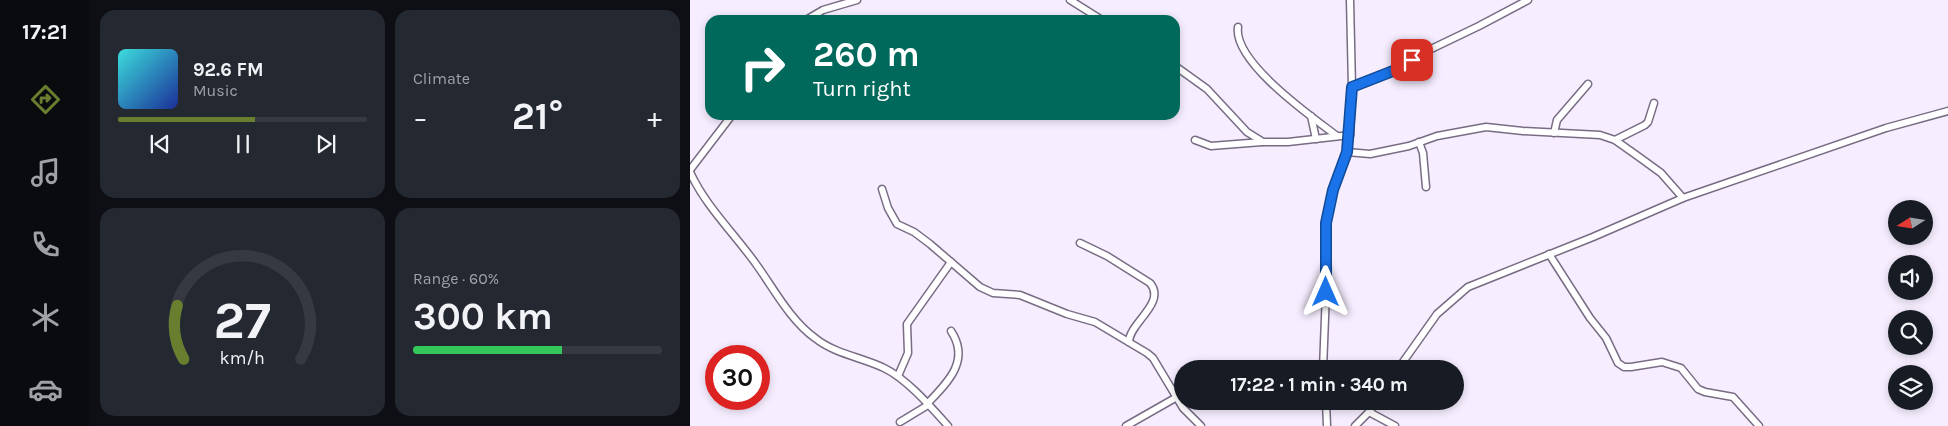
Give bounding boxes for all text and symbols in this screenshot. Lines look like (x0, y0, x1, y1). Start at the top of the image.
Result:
text: 17:21 (22, 19, 68, 45)
text: 260 m (813, 34, 920, 75)
icon: right (730, 35, 795, 100)
pin (1391, 39, 1433, 81)
icon: arrive (1398, 46, 1426, 74)
text: 92.6 FM (193, 59, 264, 81)
text: Climate (413, 69, 470, 88)
text: Turn right (813, 76, 911, 102)
text: Music (193, 81, 238, 100)
icon: directions (28, 82, 63, 117)
text: 21° (512, 94, 563, 139)
text: − (413, 101, 428, 134)
text: + (647, 101, 662, 134)
icon: previous (146, 130, 174, 158)
icon: pause (229, 130, 257, 158)
icon: next (312, 130, 340, 158)
icon: music (28, 155, 63, 190)
north arrow (1888, 200, 1932, 245)
map controls (1888, 200, 1933, 410)
icon: phone (28, 227, 63, 262)
button: sound (1888, 255, 1933, 300)
position arrow (1299, 265, 1351, 317)
text: Range · 60% (413, 269, 499, 288)
text: 27 (214, 290, 271, 351)
text: 300 km (413, 294, 553, 339)
icon: climate (28, 300, 63, 335)
button: search (1888, 310, 1933, 355)
speed limit sign: 30 (705, 345, 770, 410)
text: km/h (220, 348, 265, 369)
button: layers (1888, 365, 1933, 410)
icon: car (28, 372, 63, 407)
text: 17:22 · 1 min · 340 m (1230, 374, 1408, 396)

